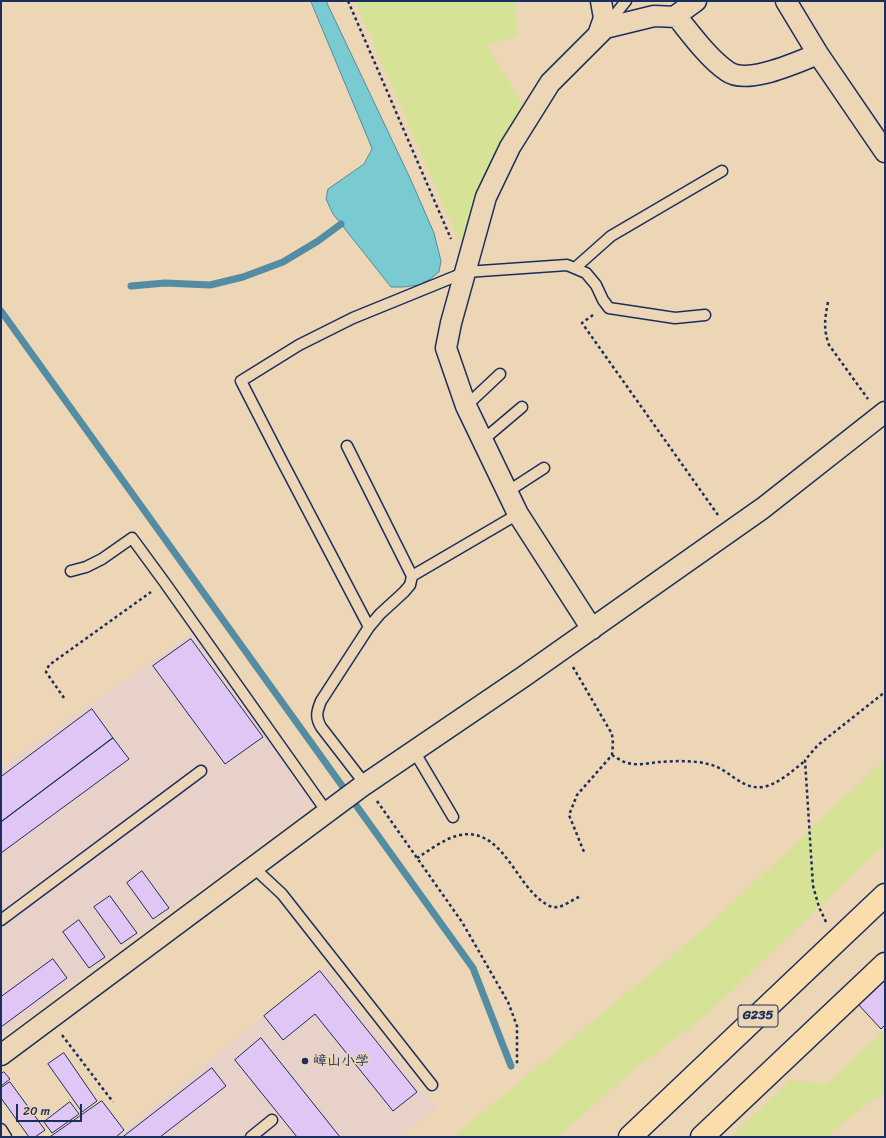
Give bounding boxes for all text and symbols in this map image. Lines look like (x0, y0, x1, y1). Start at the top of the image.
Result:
road number: G235 (738, 1005, 778, 1027)
place label: 嶂山小学 (313, 1053, 369, 1069)
marker: 嶂山小学 (300, 1056, 310, 1066)
scale bar (18, 1096, 84, 1122)
text: 20 m (23, 1100, 50, 1122)

